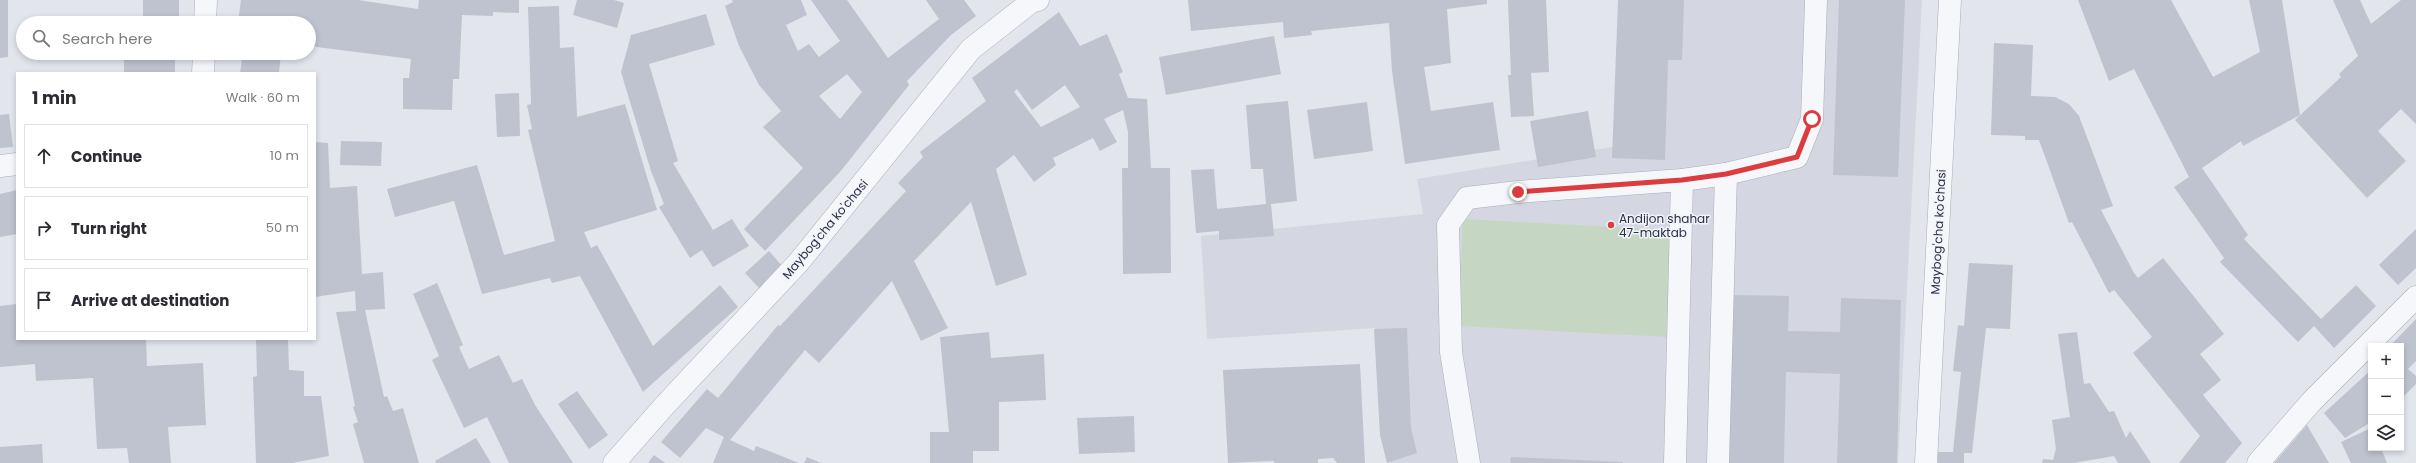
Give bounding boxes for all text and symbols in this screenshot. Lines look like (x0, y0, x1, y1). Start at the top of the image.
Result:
search box (16, 16, 316, 60)
icon: search (30, 27, 52, 49)
text: Search here (62, 28, 152, 49)
text: 1 min (32, 86, 76, 110)
text: Walk · 60 m (226, 88, 300, 107)
route start (1803, 110, 1821, 128)
icon: ahead (33, 145, 55, 167)
text: Continue (71, 146, 142, 167)
text: 10 m (270, 146, 299, 165)
street label: Maybog'cha ko'chasi (1926, 169, 1950, 295)
street label: Maybog'cha ko'chasi (778, 175, 872, 282)
route end (1509, 183, 1527, 201)
place label: Andijon shahar 47-maktab (1619, 210, 1710, 241)
icon: right (33, 217, 55, 239)
text: Turn right (71, 218, 147, 239)
text: 50 m (266, 218, 299, 237)
marker: Andijon shahar 47-maktab (1606, 220, 1616, 230)
icon: arrive (33, 289, 55, 311)
text: Arrive at destination (71, 290, 229, 311)
map controls (2368, 343, 2404, 451)
button: + (2368, 343, 2404, 379)
button: − (2368, 379, 2404, 415)
button: layers (2368, 415, 2404, 451)

